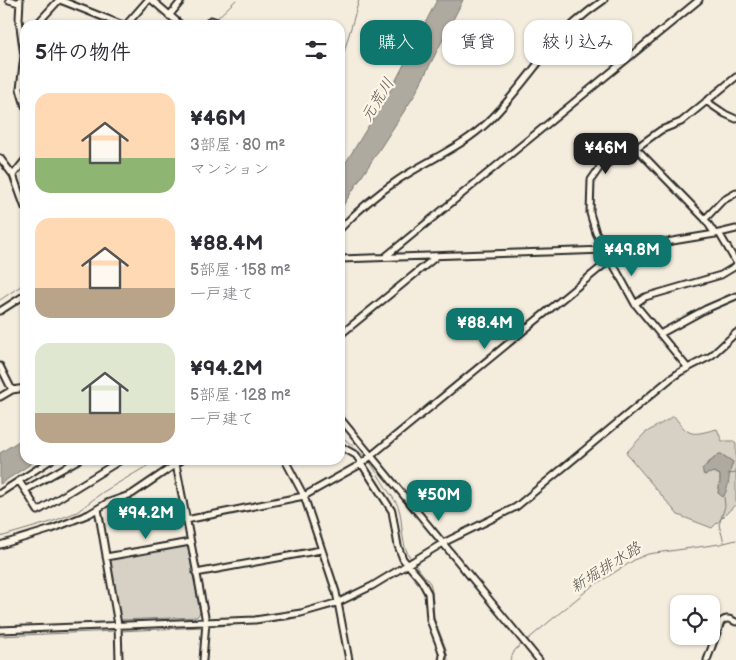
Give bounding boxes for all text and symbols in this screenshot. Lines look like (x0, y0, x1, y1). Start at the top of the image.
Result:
chip: 購入 (360, 20, 432, 65)
chip: 賃貸 (442, 20, 514, 65)
chip: 絞り込み (524, 20, 632, 65)
icon: filters (302, 36, 330, 64)
text: 5件の物件 (35, 40, 131, 65)
water label: 元荒川 (357, 75, 399, 125)
text: ¥46M (190, 106, 246, 131)
icon: home (75, 113, 135, 173)
pin: ¥46M (576, 132, 636, 175)
text: 3部屋 · 80 m² (190, 136, 285, 155)
text: ¥46M (585, 139, 627, 158)
text: マンション (190, 160, 269, 179)
text: ¥88.4M (190, 231, 263, 256)
pin: ¥49.8M (591, 234, 673, 277)
icon: home (75, 238, 135, 298)
text: ¥49.8M (604, 241, 660, 260)
text: 5部屋 · 158 m² (190, 261, 291, 280)
text: 一戸建て (190, 285, 254, 304)
pin: ¥88.4M (444, 308, 526, 350)
text: ¥88.4M (457, 314, 513, 333)
text: ¥94.2M (190, 356, 263, 381)
icon: home (75, 363, 135, 423)
text: 5部屋 · 128 m² (190, 386, 291, 405)
text: 一戸建て (190, 410, 254, 429)
pin: ¥50M (409, 480, 469, 522)
text: ¥50M (418, 486, 460, 505)
pin: ¥94.2M (105, 498, 187, 540)
text: ¥94.2M (118, 504, 174, 523)
water label: 新堀排水路 (567, 538, 646, 597)
map controls (670, 595, 720, 645)
button: locate (670, 595, 720, 645)

